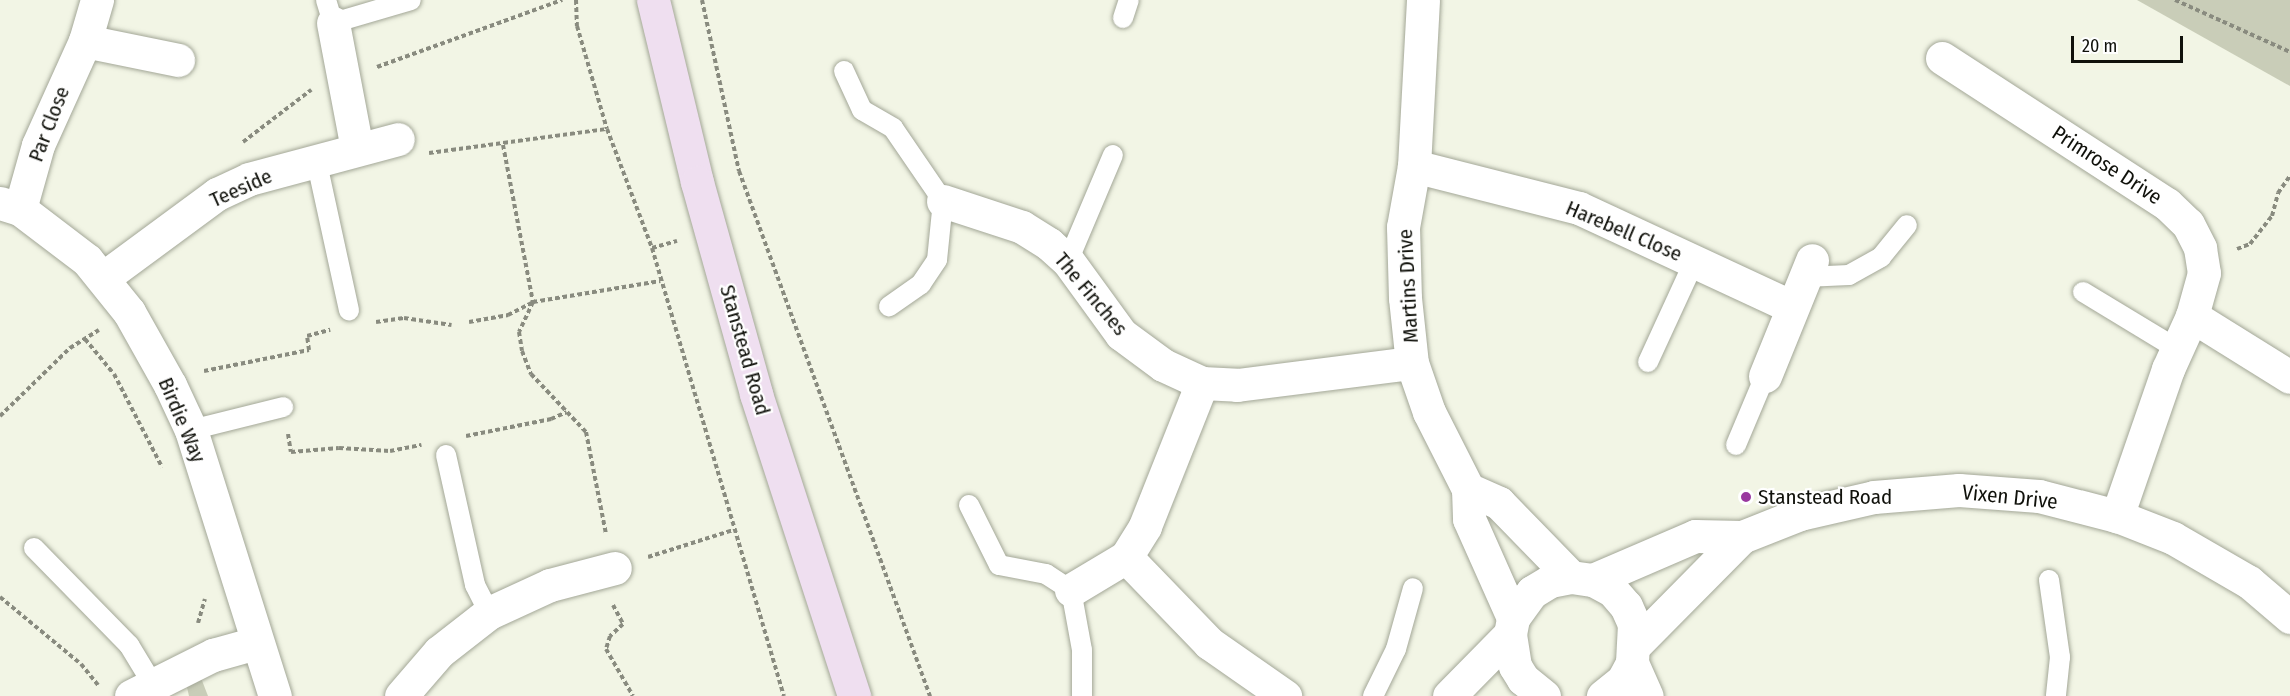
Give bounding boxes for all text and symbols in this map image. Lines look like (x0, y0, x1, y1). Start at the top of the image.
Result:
scale bar (2074, 24, 2186, 62)
text: 20 m (2082, 35, 2117, 57)
street label: Par Close (23, 83, 75, 165)
street label: Primrose Drive (2047, 120, 2167, 210)
street label: Teeside (206, 163, 276, 213)
street label: Harebell Close (1562, 195, 1686, 267)
street label: Martins Drive (1392, 228, 1424, 344)
street label: The Finches (1049, 247, 1133, 341)
street label: Stanstead Road (714, 282, 776, 418)
street label: Birdie Way (153, 374, 211, 466)
street label: Vixen Drive (1961, 479, 2059, 515)
place label: Stanstead Road (1758, 484, 1892, 510)
marker: Stanstead Road (1739, 490, 1753, 504)

